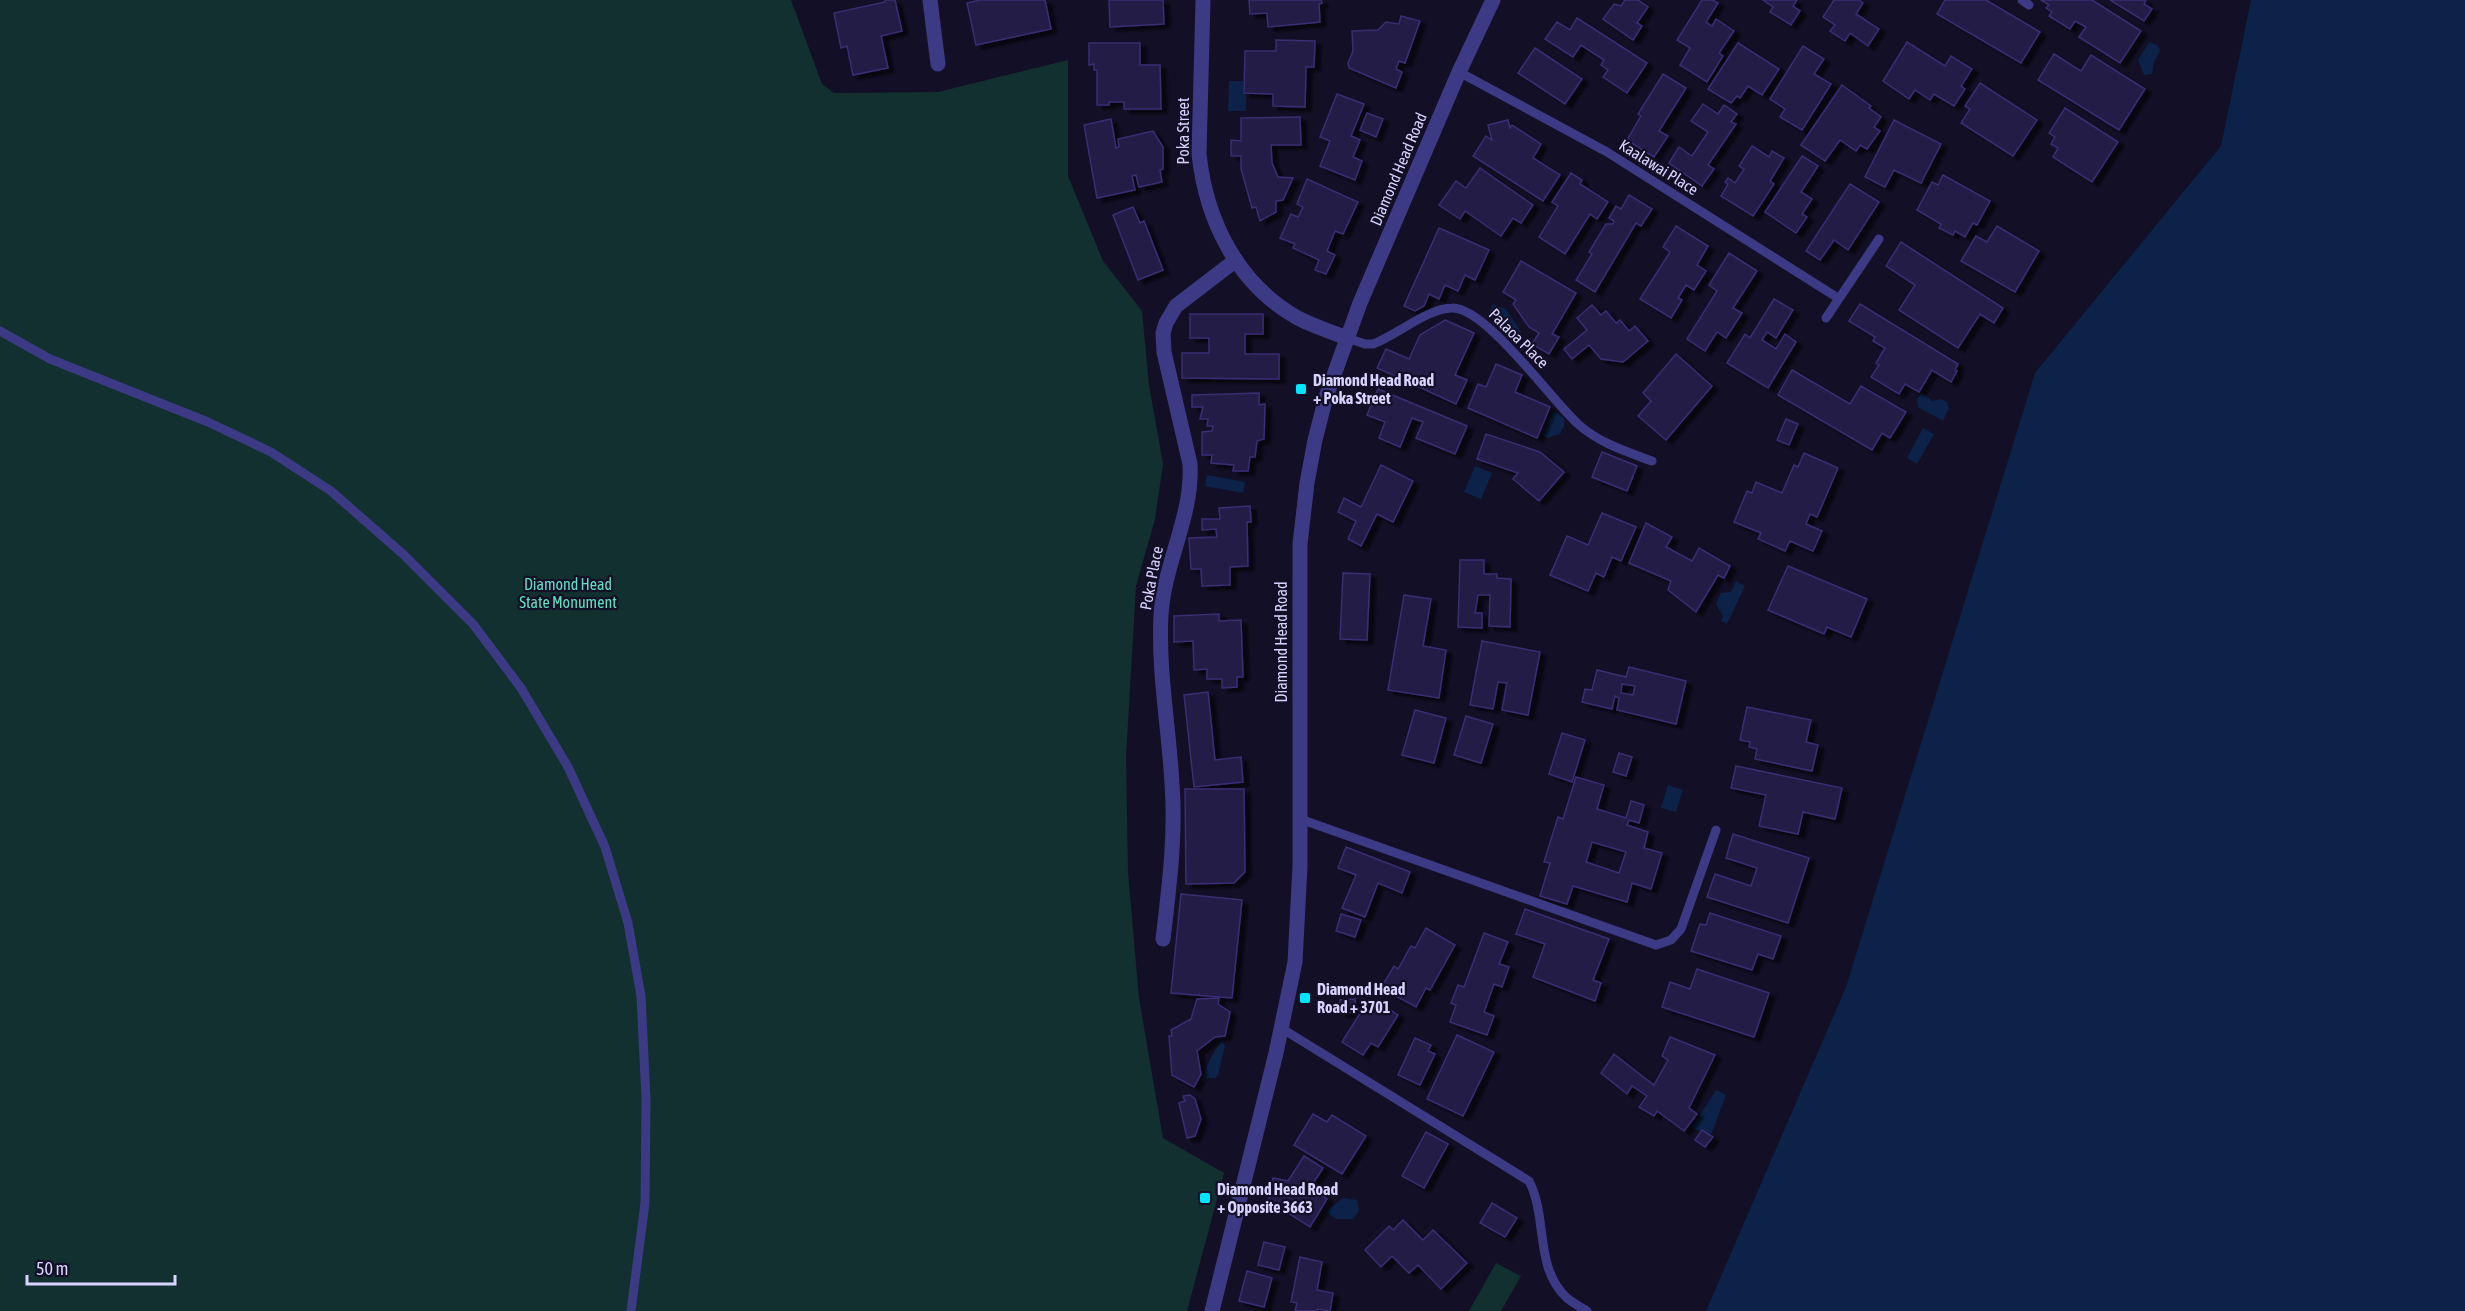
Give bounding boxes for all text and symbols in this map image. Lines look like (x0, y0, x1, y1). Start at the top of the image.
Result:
street label: Poka Street (1174, 97, 1192, 164)
street label: Diamond Head Road (1366, 110, 1430, 228)
street label: Kaalawai Place (1616, 136, 1702, 198)
street label: Palaoa Place (1486, 305, 1552, 371)
place label: Diamond Head Road + Poka Street (1313, 371, 1434, 407)
marker: Diamond Head Road + Poka Street (1294, 382, 1308, 396)
street label: Poka Place (1136, 545, 1166, 611)
park label: Diamond Head State Monument (519, 575, 617, 611)
street label: Diamond Head Road (1272, 582, 1290, 702)
place label: Diamond Head Road + 3701 (1317, 980, 1406, 1016)
marker: Diamond Head Road + 3701 (1298, 991, 1312, 1005)
place label: Diamond Head Road + Opposite 3663 (1217, 1180, 1338, 1216)
marker: Diamond Head Road + Opposite 3663 (1198, 1191, 1212, 1205)
scale bar (27, 1248, 176, 1286)
text: 50 m (36, 1258, 68, 1279)

